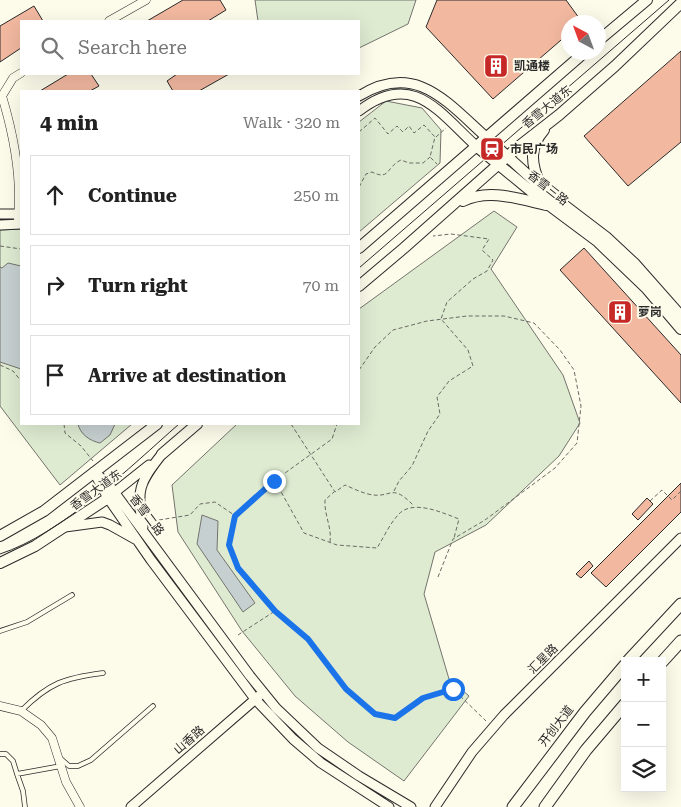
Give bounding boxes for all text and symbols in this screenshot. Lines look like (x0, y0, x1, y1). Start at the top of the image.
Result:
north arrow (561, 15, 606, 60)
search box (20, 20, 360, 75)
icon: search (38, 34, 66, 62)
text: Search here (78, 36, 187, 59)
building icon: 凯通楼 (483, 53, 509, 79)
place label: 凯通楼 (514, 59, 550, 73)
street label: 香雪大道东 (519, 83, 575, 131)
text: 4 min (40, 111, 98, 135)
text: Walk · 320 m (243, 113, 340, 132)
station icon: 市民广场 (479, 136, 505, 162)
place label: 市民广场 (510, 142, 558, 156)
street label: 香雪三路 (525, 168, 571, 208)
icon: ahead (41, 181, 69, 209)
text: Continue (88, 184, 177, 207)
text: 250 m (293, 186, 339, 205)
icon: right (41, 271, 69, 299)
text: Turn right (88, 274, 188, 297)
text: 70 m (302, 276, 339, 295)
building icon: 萝岗 (607, 299, 633, 325)
place label: 萝岗 (638, 305, 662, 319)
icon: arrive (41, 361, 69, 389)
text: Arrive at destination (88, 364, 286, 387)
street label: 香雪大道东 (68, 467, 124, 513)
route end (263, 470, 286, 493)
street label: 香雪二路 (127, 492, 167, 538)
street label: 汇星路 (525, 641, 561, 677)
map controls (621, 657, 666, 792)
button: + (621, 657, 666, 702)
route start (442, 678, 465, 701)
button: − (621, 702, 666, 747)
street label: 开创大道 (536, 703, 576, 749)
street label: 山香路 (171, 723, 207, 757)
button: layers (621, 747, 666, 792)

